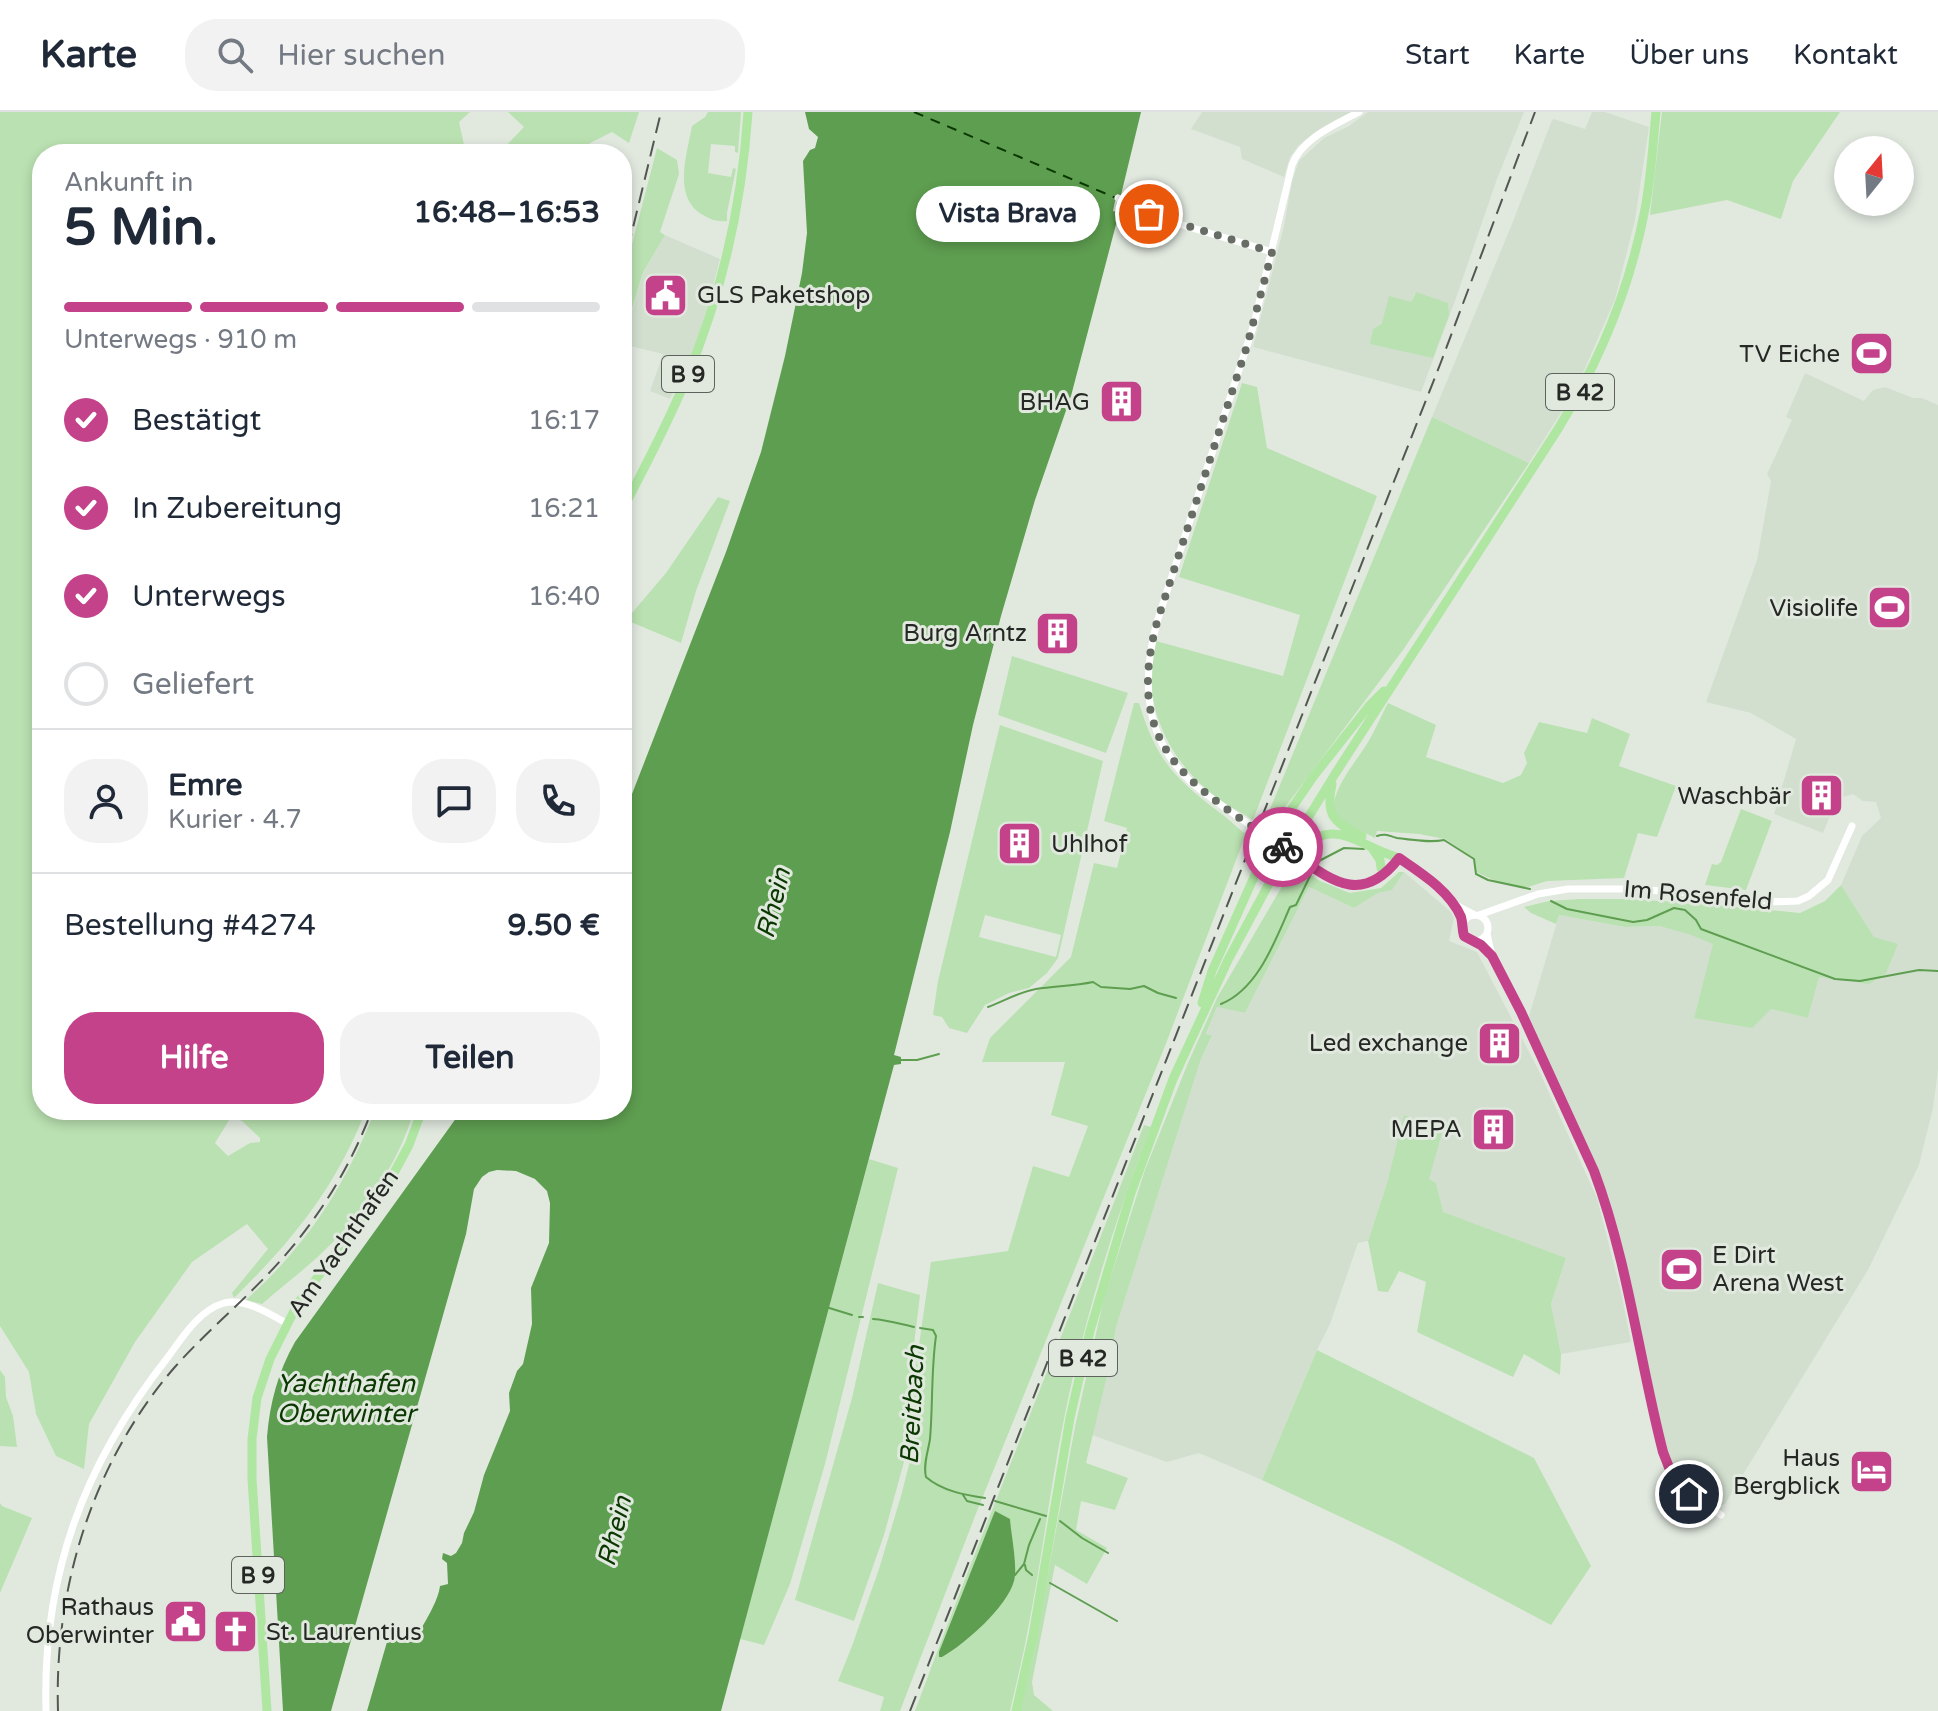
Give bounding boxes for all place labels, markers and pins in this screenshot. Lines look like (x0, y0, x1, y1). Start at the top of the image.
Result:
pin (1115, 180, 1183, 248)
callout: Vista Brava (917, 186, 1101, 242)
public building icon: GLS Paketshop (642, 271, 690, 319)
place label: GLS Paketshop (697, 281, 871, 310)
sports icon: TV Eiche (1847, 330, 1895, 378)
place label: TV Eiche (1739, 340, 1840, 369)
building icon: BHAG (1097, 378, 1145, 426)
place label: BHAG (1020, 388, 1090, 417)
sports icon: Visiolife (1865, 584, 1913, 632)
place label: Visiolife (1770, 594, 1858, 623)
building icon: Burg Arntz (1034, 609, 1082, 657)
place label: Burg Arntz (903, 619, 1027, 648)
building icon: Waschbär (1798, 772, 1846, 820)
place label: Waschbär (1677, 782, 1792, 811)
building icon: Uhlhof (996, 820, 1044, 868)
place label: Uhlhof (1051, 830, 1129, 859)
building icon: Led exchange (1475, 1019, 1523, 1067)
place label: Led exchange (1309, 1029, 1468, 1058)
building icon: MEPA (1469, 1105, 1517, 1153)
place label: MEPA (1391, 1115, 1462, 1144)
place label: E Dirt Arena West (1712, 1241, 1844, 1298)
sports icon: E Dirt Arena West (1657, 1245, 1705, 1293)
place label: Haus Bergblick (1733, 1444, 1840, 1501)
hotel icon: Haus Bergblick (1847, 1448, 1895, 1496)
pin (1655, 1460, 1723, 1528)
place label: Rathaus Oberwinter (26, 1593, 155, 1650)
public building icon: Rathaus Oberwinter (161, 1597, 209, 1645)
church icon: St. Laurentius (211, 1608, 259, 1656)
place label: St. Laurentius (266, 1618, 422, 1647)

